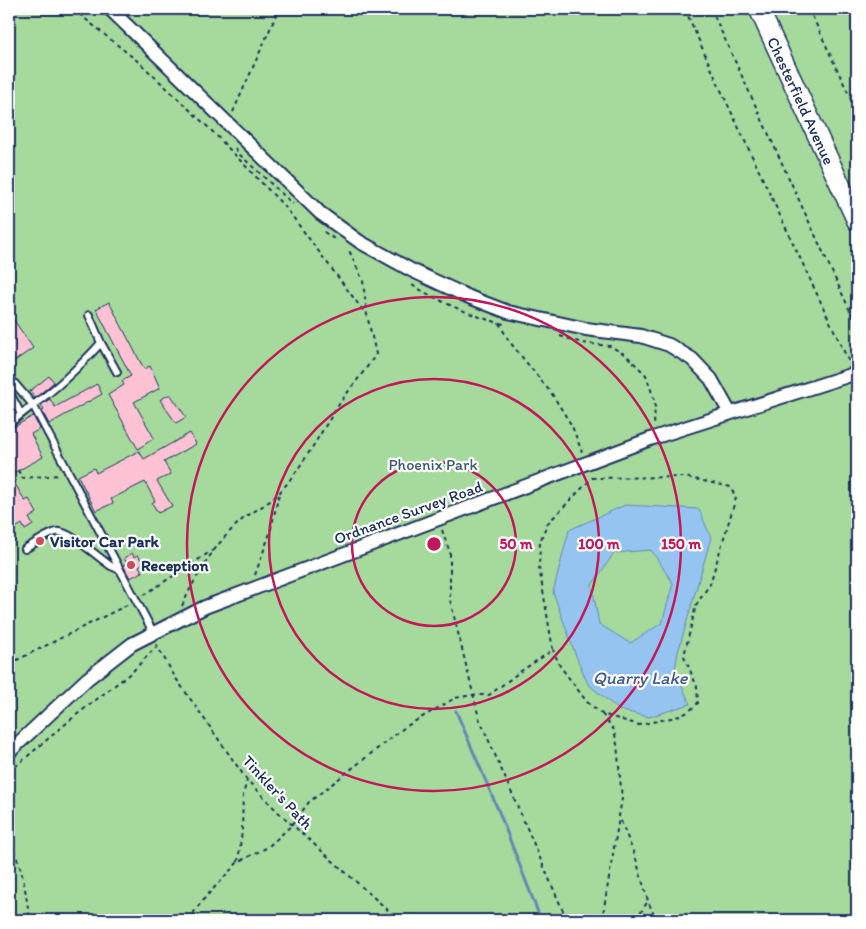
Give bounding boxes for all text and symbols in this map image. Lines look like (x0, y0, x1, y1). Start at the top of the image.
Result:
street label: Chesterfield Avenue (763, 34, 839, 168)
park label: Phoenix Park (388, 455, 478, 474)
street label: Ordnance Survey Road (331, 477, 485, 548)
place label: Visitor Car Park (50, 532, 159, 551)
marker: Visitor Car Park (34, 535, 46, 547)
centre of rings (425, 535, 443, 553)
text: 50 m (499, 535, 533, 553)
text: 100 m (578, 535, 620, 553)
text: 150 m (661, 535, 701, 553)
place label: Reception (141, 556, 209, 576)
marker: Reception (125, 559, 137, 571)
water label: Quarry Lake (593, 667, 689, 689)
street label: Tinkler's Path (238, 751, 317, 834)

